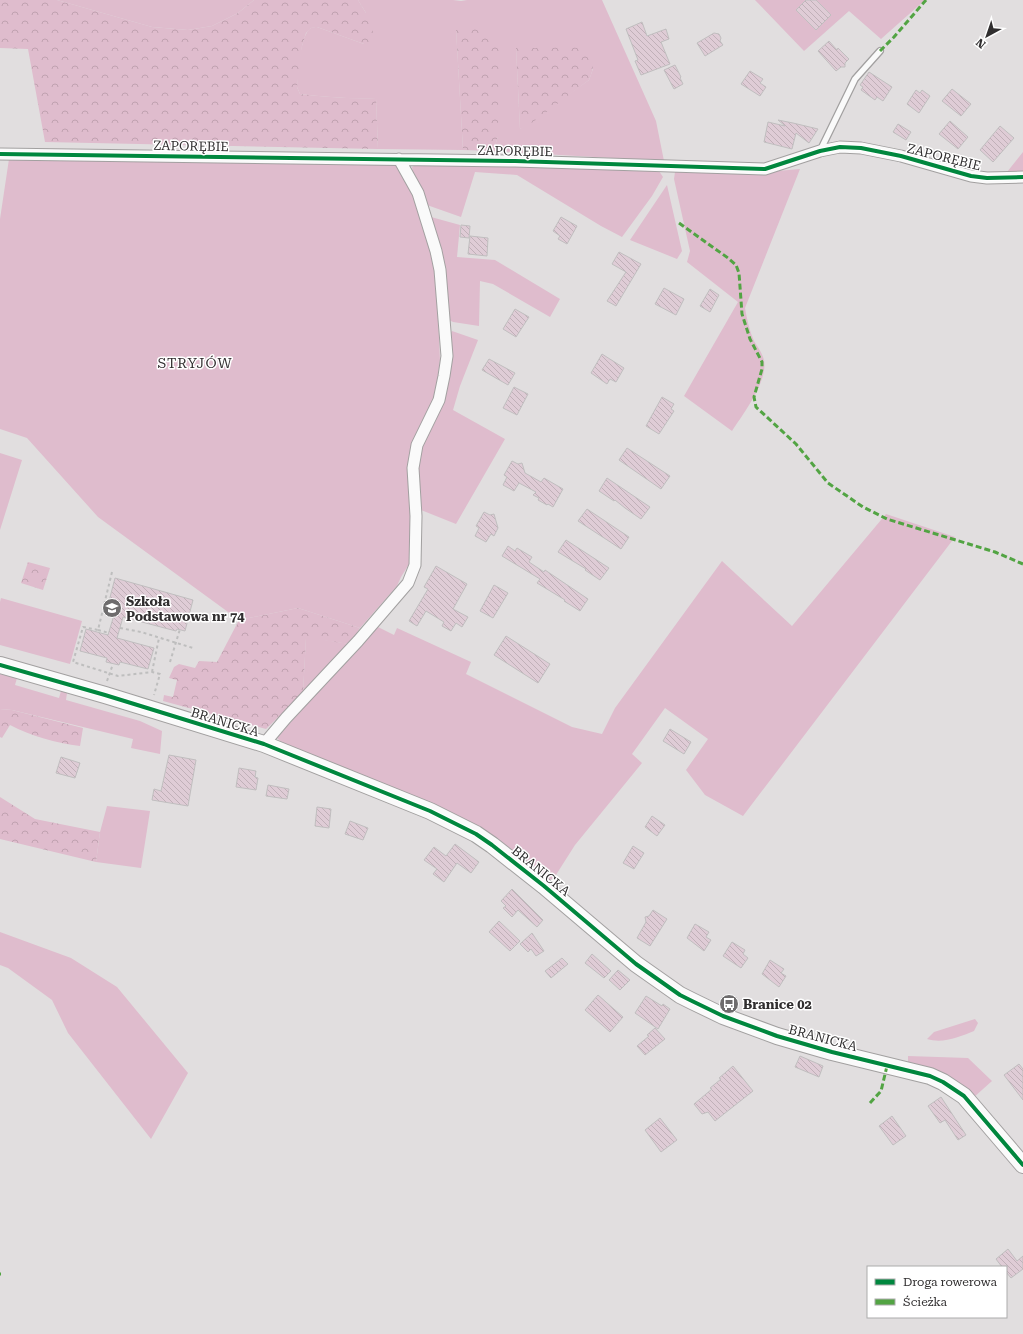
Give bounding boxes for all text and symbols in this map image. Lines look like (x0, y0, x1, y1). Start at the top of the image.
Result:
north arrow (967, 16, 1007, 56)
text: N (973, 35, 988, 51)
street label: ZAPORĘBIE (153, 138, 229, 154)
street label: ZAPORĘBIE (906, 141, 982, 173)
street label: ZAPORĘBIE (477, 143, 553, 159)
district label: STRYJÓW (157, 355, 233, 371)
place label: Szkoła Podstawowa nr 74 (126, 594, 245, 624)
school or university icon: Szkoła Podstawowa nr 74 (101, 597, 123, 619)
street label: BRANICKA (189, 705, 261, 739)
street label: BRANICKA (509, 843, 573, 899)
bus stop icon: Branice 02 (718, 993, 740, 1015)
place label: Branice 02 (743, 997, 812, 1012)
street label: BRANICKA (787, 1022, 859, 1054)
legend (867, 1266, 1007, 1318)
text: Droga rowerowa (903, 1275, 997, 1289)
text: Ścieżka (903, 1295, 948, 1309)

